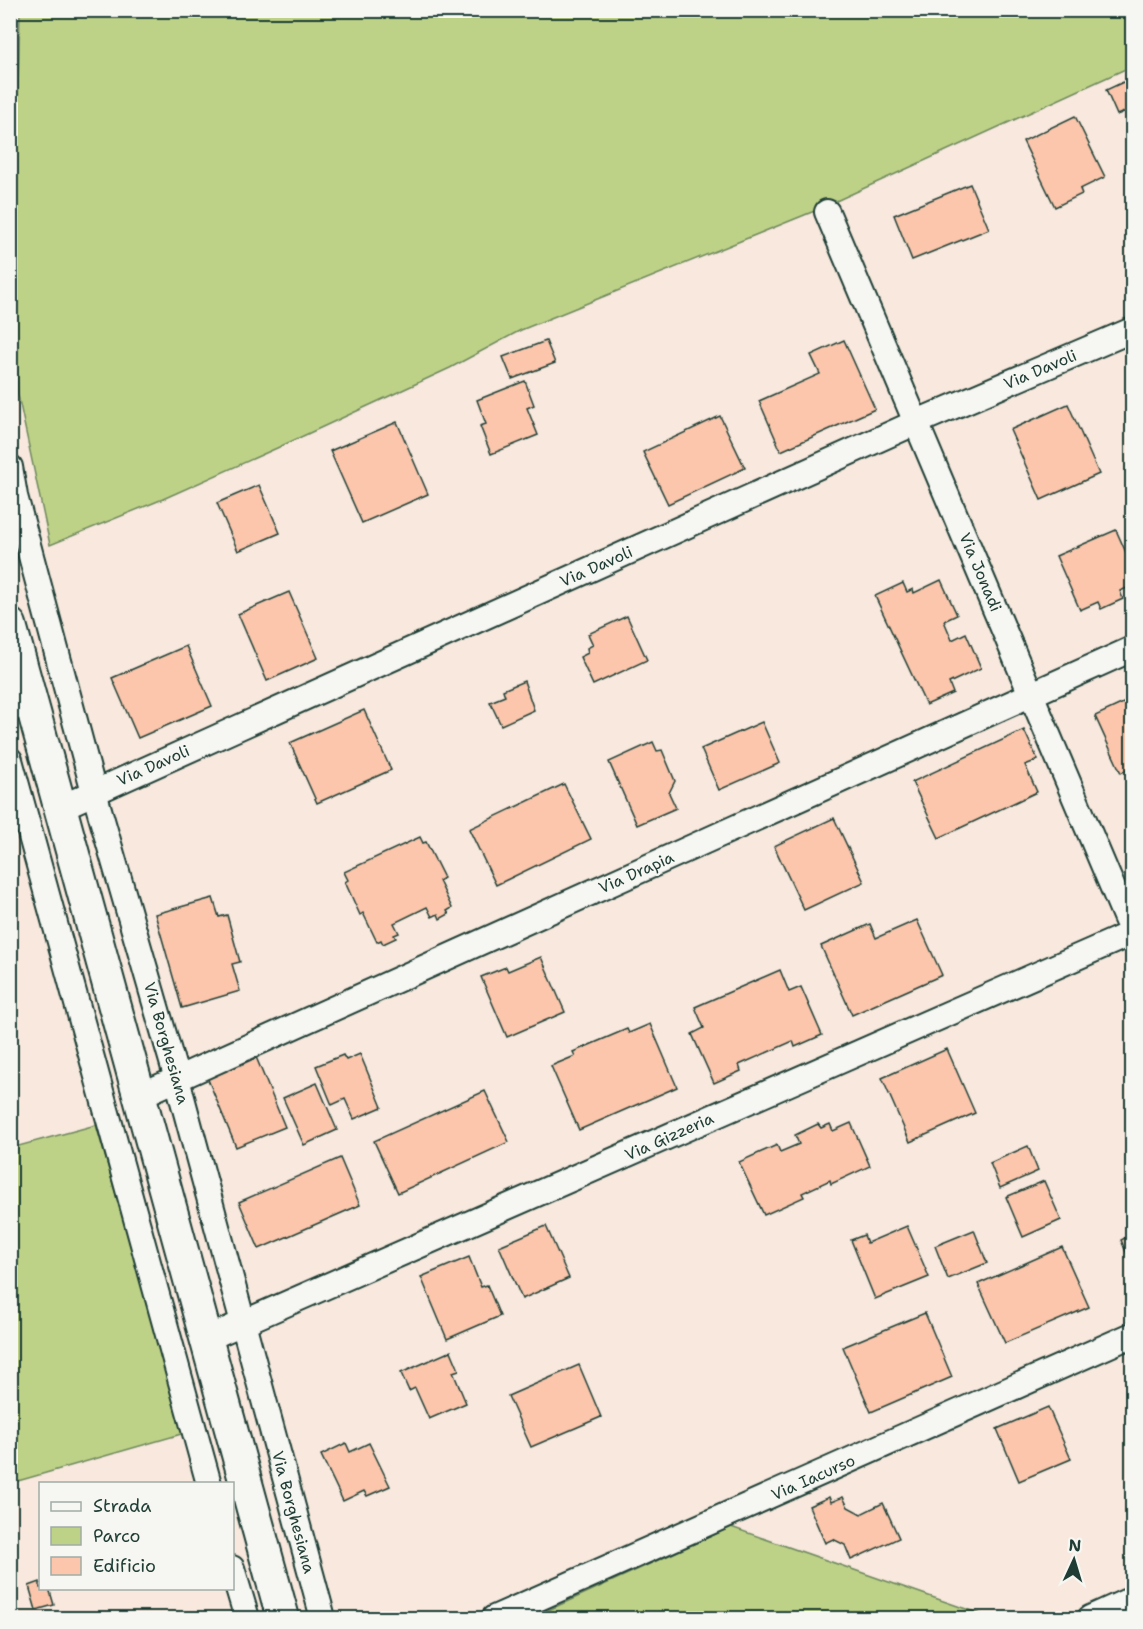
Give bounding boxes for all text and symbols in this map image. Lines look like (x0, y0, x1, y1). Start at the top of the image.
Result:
street label: Via Davoli (1000, 345, 1080, 394)
street label: Via Jonadi (955, 530, 1007, 615)
street label: Via Davoli (557, 541, 636, 592)
street label: Via Davoli (114, 740, 193, 791)
street label: Via Drapia (595, 846, 677, 898)
street label: Via Borghesiana (139, 980, 194, 1107)
street label: Via Gizzeria (622, 1108, 717, 1165)
street label: Via Borghesiana (267, 1449, 320, 1576)
street label: Via Iacurso (768, 1450, 858, 1505)
legend (39, 1482, 234, 1590)
text: Strada (93, 1494, 152, 1518)
text: Parco (93, 1524, 141, 1548)
north arrow (1044, 1530, 1104, 1590)
text: N (1068, 1535, 1082, 1556)
text: Edificio (93, 1554, 156, 1578)

